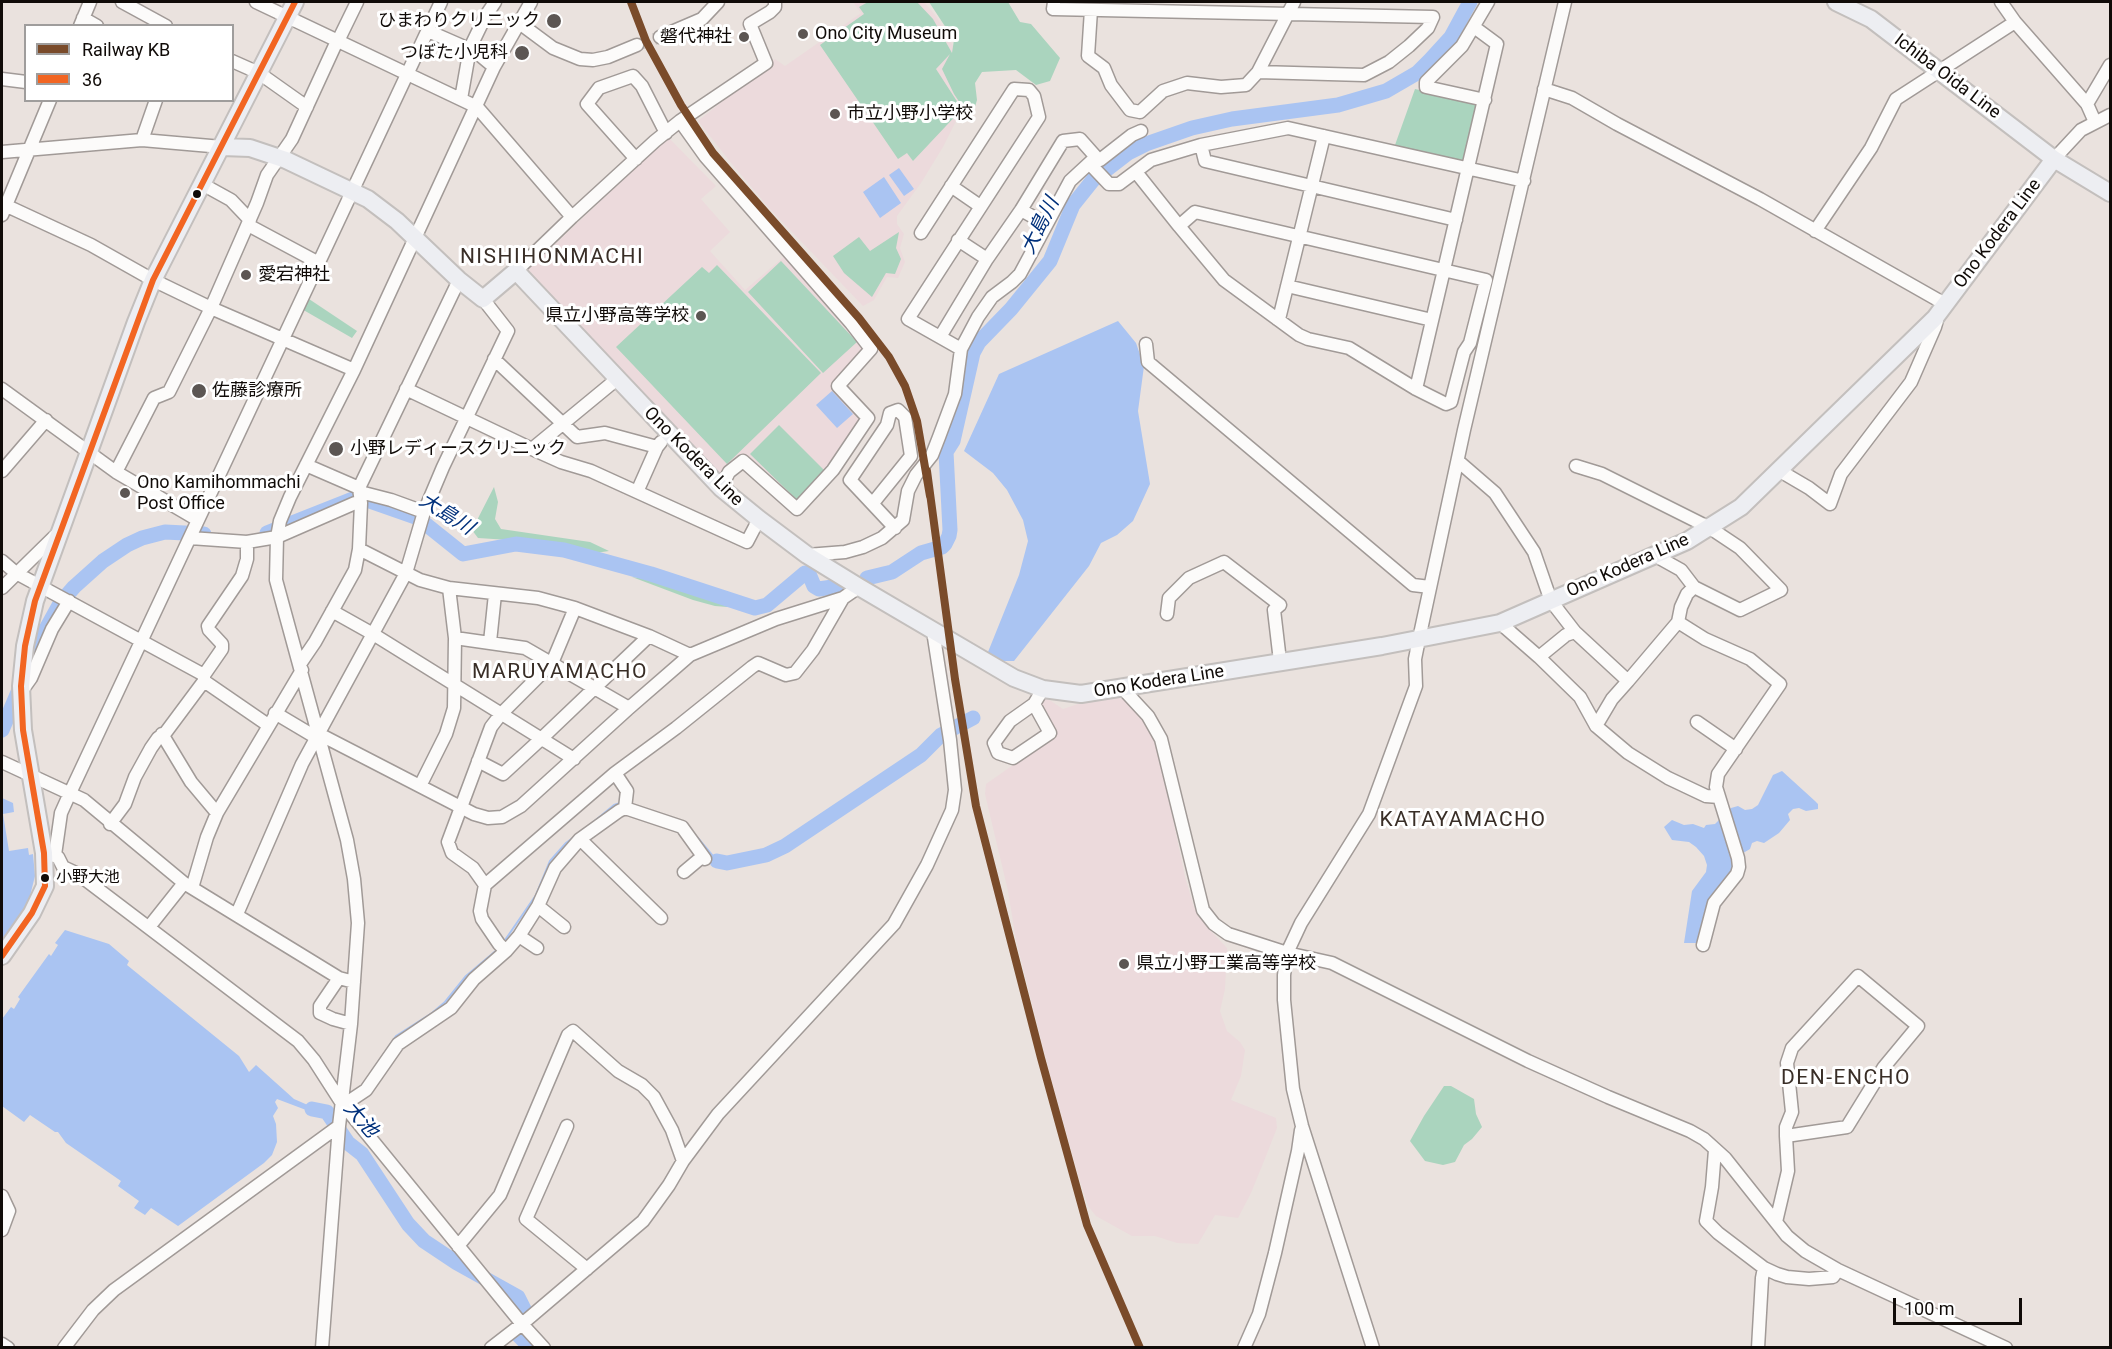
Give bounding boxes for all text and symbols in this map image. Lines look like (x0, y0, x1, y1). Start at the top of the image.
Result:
place label: ひまわりクリニック (378, 10, 540, 32)
marker: ひまわりクリニック (545, 12, 563, 30)
place label: Ono City Museum (815, 23, 957, 45)
legend (24, 24, 234, 102)
place label: 磐代神社 (660, 26, 732, 48)
marker: Ono City Museum (796, 27, 810, 41)
marker: 磐代神社 (737, 30, 751, 44)
street label: Ichiba Oida Line (1890, 30, 2004, 124)
text: Railway KB (82, 39, 170, 60)
place label: つぼた小児科 (400, 42, 508, 64)
marker: つぼた小児科 (513, 44, 531, 62)
text: 36 (82, 69, 102, 90)
place label: 市立小野小学校 (847, 103, 973, 125)
marker: 市立小野小学校 (828, 107, 842, 121)
street label: Ono Kodera Line (1950, 175, 2046, 293)
unlabelled marker (191, 188, 203, 200)
water label: 大島川 (1017, 194, 1065, 258)
district label: NISHIHONMACHI (460, 245, 644, 271)
place label: 愛宕神社 (258, 264, 330, 286)
marker: 愛宕神社 (239, 268, 253, 282)
place label: 県立小野高等学校 (545, 305, 689, 327)
marker: 県立小野高等学校 (694, 309, 708, 323)
place label: 佐藤診療所 (212, 380, 302, 402)
marker: 佐藤診療所 (190, 382, 208, 400)
street label: Ono Kodera Line (639, 403, 747, 511)
place label: 小野レディースクリニック (350, 438, 566, 460)
marker: 小野レディースクリニック (327, 440, 345, 458)
place label: Ono Kamihommachi Post Office (137, 472, 301, 514)
marker: Ono Kamihommachi Post Office (118, 486, 132, 500)
water label: 大島川 (414, 489, 478, 541)
street label: Ono Kodera Line (1563, 529, 1693, 603)
district label: MARUYAMACHO (472, 660, 648, 686)
street label: Ono Kodera Line (1092, 661, 1226, 703)
district label: KATAYAMACHO (1379, 808, 1547, 834)
place label: 小野大池 (56, 868, 120, 888)
marker: 小野大池 (39, 872, 51, 884)
place label: 県立小野工業高等学校 (1136, 953, 1316, 975)
marker: 県立小野工業高等学校 (1117, 957, 1131, 971)
district label: DEN-ENCHO (1781, 1066, 1911, 1092)
water label: 大池 (338, 1097, 382, 1143)
scale bar (1896, 1286, 2025, 1324)
text: 100 m (1904, 1298, 1955, 1319)

